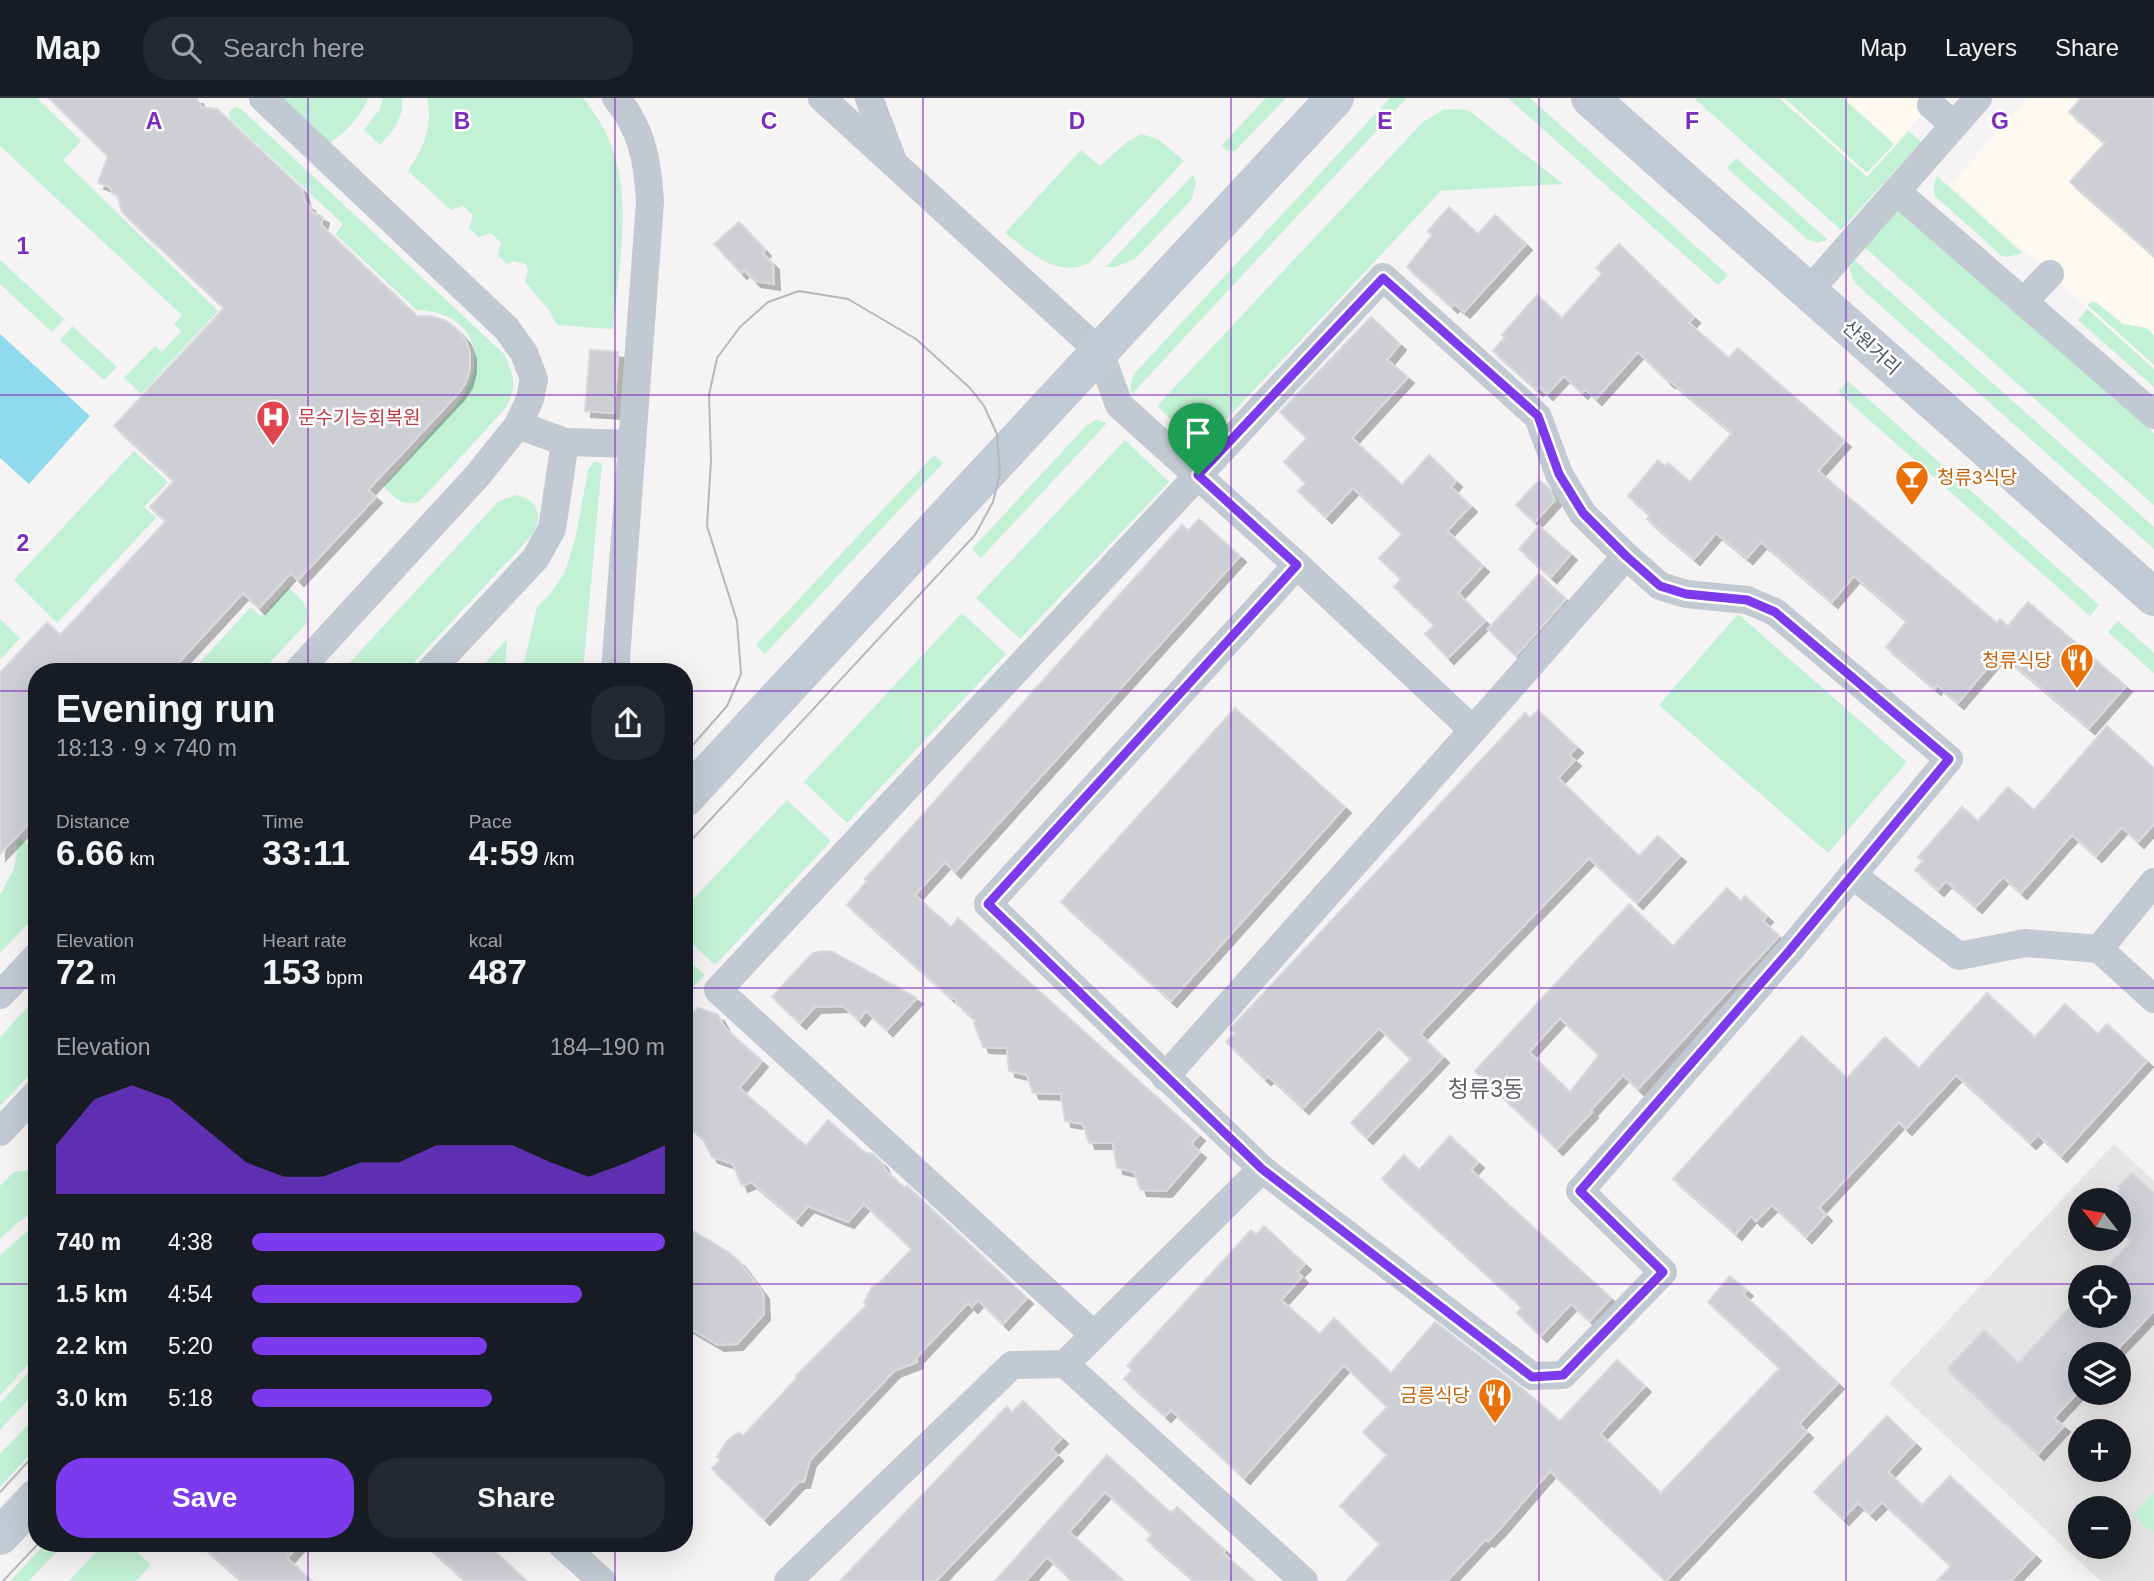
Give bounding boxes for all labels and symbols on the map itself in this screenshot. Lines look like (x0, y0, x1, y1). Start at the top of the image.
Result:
text: A (146, 108, 162, 134)
text: B (454, 108, 470, 134)
text: C (761, 108, 777, 134)
text: D (1069, 108, 1085, 134)
text: E (1377, 108, 1393, 134)
text: F (1685, 108, 1699, 134)
text: G (1991, 108, 2009, 134)
text: 1 (17, 233, 30, 259)
street label: 산원거리 (1839, 316, 1905, 379)
hospital icon: 문수기능회복원 (254, 398, 292, 447)
pin (1168, 403, 1228, 475)
place label: 문수기능회복원 (298, 407, 420, 428)
bar icon: 청류3식당 (1893, 458, 1931, 507)
place label: 청류3식당 (1937, 467, 2018, 488)
text: 2 (17, 530, 29, 556)
restaurant icon: 청류식당 (2058, 641, 2096, 690)
place label: 청류식당 (1982, 650, 2052, 671)
district label: 청류3동 (1448, 1076, 1524, 1102)
north arrow (2068, 1188, 2132, 1251)
restaurant icon: 금릉식당 (1476, 1376, 1514, 1425)
place label: 금릉식당 (1400, 1385, 1470, 1406)

